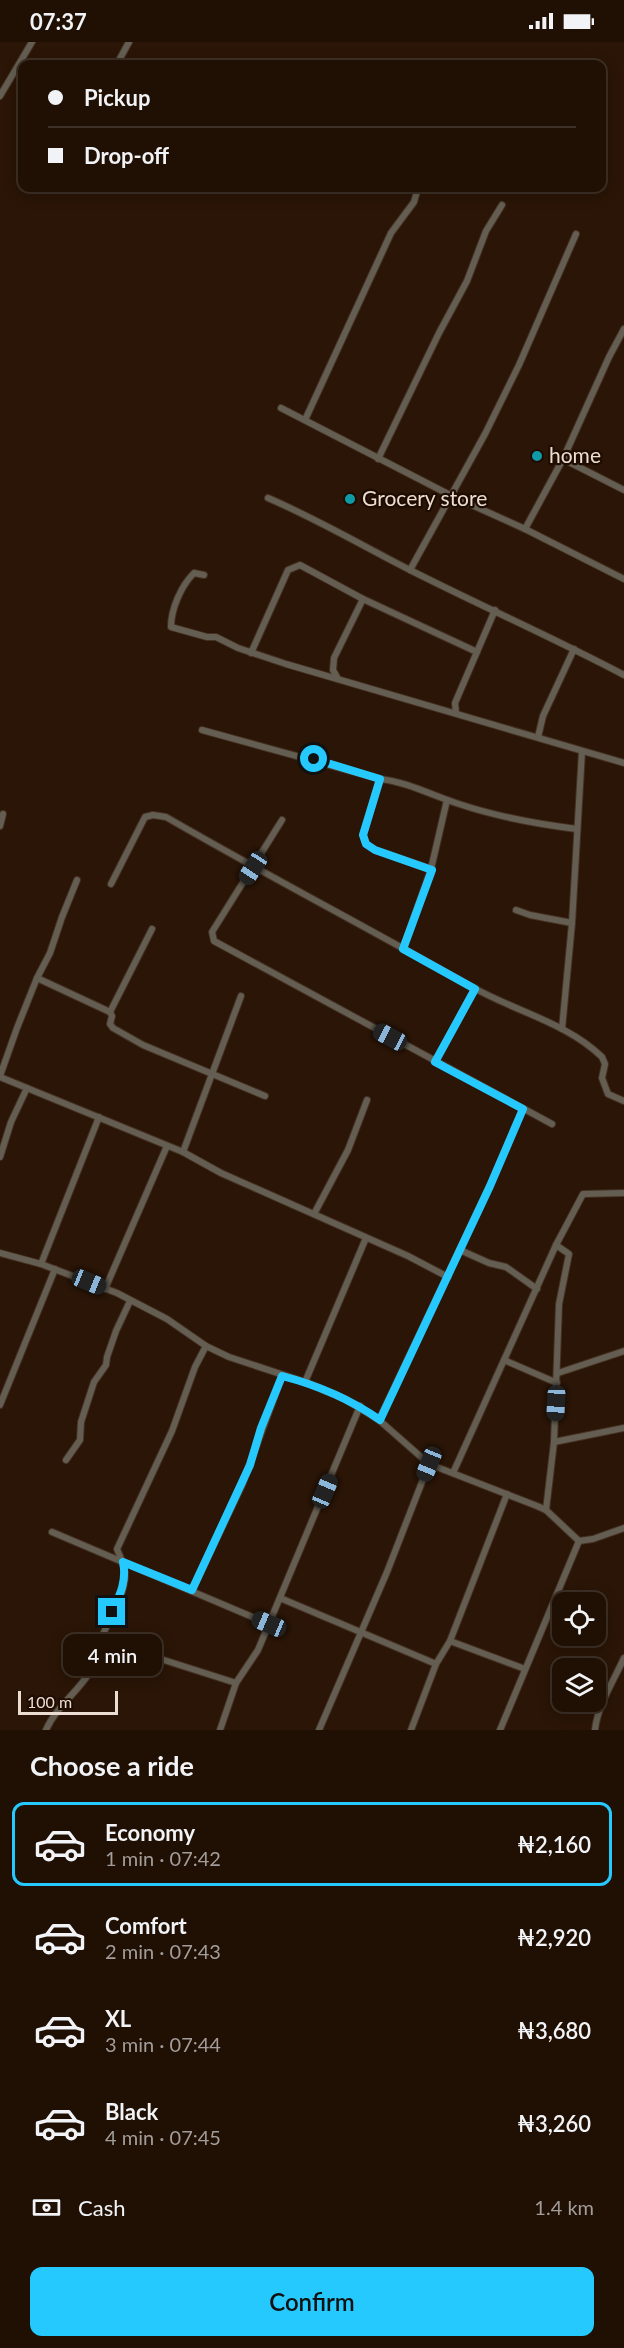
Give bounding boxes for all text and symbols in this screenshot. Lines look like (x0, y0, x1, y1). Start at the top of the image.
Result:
text: 07:37 (30, 8, 87, 35)
text: Pickup (84, 84, 150, 111)
text: Drop-off (84, 142, 169, 169)
place label: home (549, 442, 601, 467)
marker: home (530, 449, 544, 463)
place label: Grocery store (362, 485, 487, 510)
marker: Grocery store (343, 492, 357, 506)
route start (300, 745, 327, 772)
car (236, 848, 270, 888)
car (370, 1021, 410, 1053)
car (69, 1267, 109, 1297)
car (546, 1385, 566, 1421)
car (414, 1444, 444, 1484)
car (310, 1471, 340, 1511)
map controls (552, 1592, 606, 1712)
button: locate (552, 1592, 606, 1646)
route end (98, 1598, 125, 1625)
car (249, 1609, 289, 1639)
callout: 4 min (63, 1633, 162, 1675)
text: 4 min (88, 1643, 137, 1667)
button: layers (552, 1658, 606, 1712)
scale bar (18, 1688, 118, 1716)
text: 100 m (27, 1692, 72, 1711)
text: Choose a ride (30, 1749, 194, 1782)
icon: car (33, 1817, 87, 1871)
text: Economy (105, 1819, 195, 1846)
text: ₦2,160 (517, 1831, 591, 1858)
text: 1 min · 07:42 (105, 1846, 221, 1870)
icon: car (33, 1910, 87, 1964)
text: Comfort (105, 1912, 187, 1939)
text: ₦2,920 (517, 1924, 591, 1951)
text: 2 min · 07:43 (105, 1939, 221, 1963)
icon: car (33, 2003, 87, 2057)
text: XL (105, 2005, 131, 2032)
text: ₦3,680 (517, 2017, 591, 2044)
text: 3 min · 07:44 (105, 2032, 221, 2056)
icon: car (33, 2096, 87, 2150)
text: Black (105, 2098, 158, 2125)
text: ₦3,260 (517, 2110, 591, 2137)
text: 4 min · 07:45 (105, 2125, 221, 2149)
icon: cash (30, 2191, 63, 2224)
text: Cash (78, 2194, 125, 2221)
text: 1.4 km (534, 2195, 594, 2219)
button: Confirm (30, 2267, 594, 2336)

